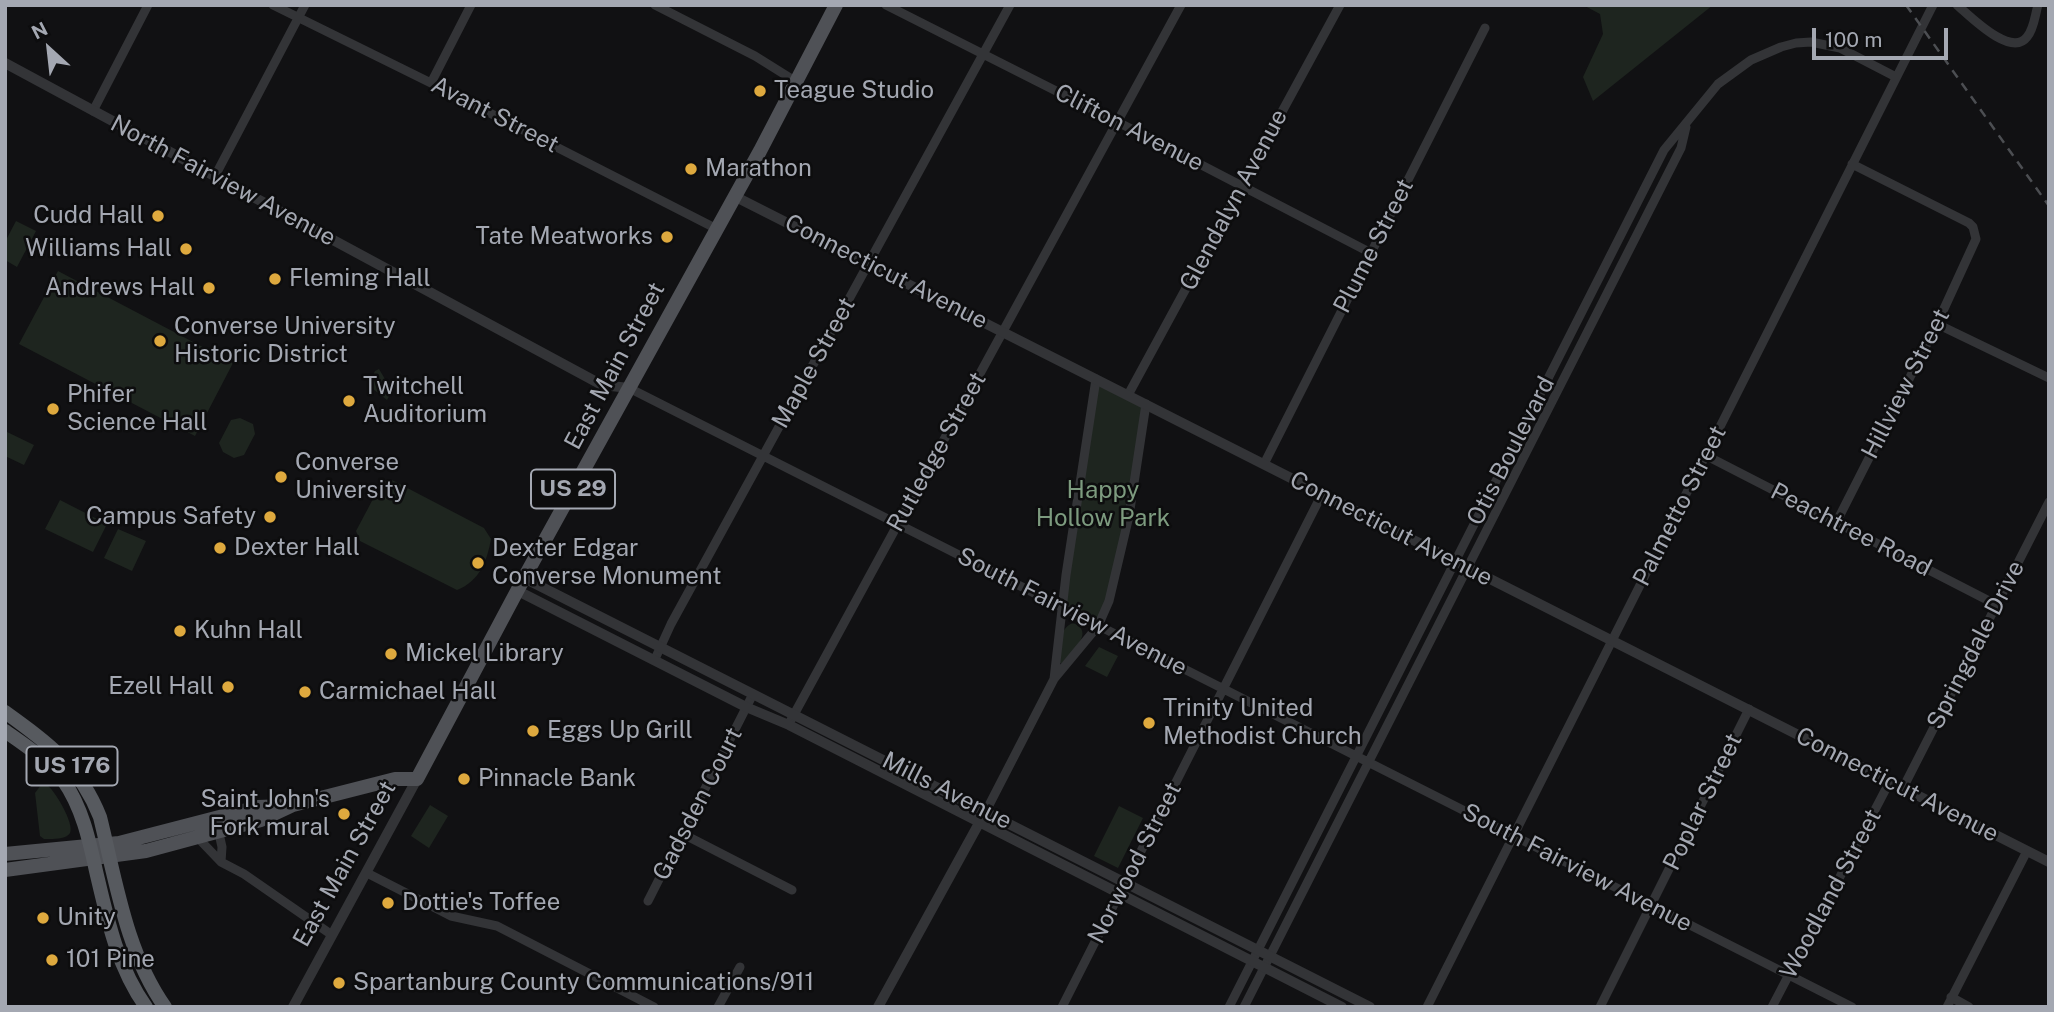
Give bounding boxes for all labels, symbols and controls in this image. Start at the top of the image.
north arrow [14,14,84,84]
scale bar [1816,14,1952,58]
text: N [28,17,51,43]
text: 100 m [1825,27,1882,52]
street label: Avant Street [426,71,564,159]
place label: Teague Studio [774,77,934,105]
street label: Clifton Avenue [1050,78,1208,178]
marker: Teague Studio [752,83,768,99]
street label: Glendalyn Avenue [1174,104,1294,296]
street label: North Fairview Avenue [105,109,341,253]
place label: Marathon [705,155,812,183]
marker: Marathon [683,161,699,177]
street label: Plume Street [1328,174,1420,318]
place label: Cudd Hall [33,202,144,230]
marker: Cudd Hall [150,208,166,224]
street label: Connecticut Avenue [780,208,992,336]
place label: Tate Meatworks [476,223,653,251]
marker: Tate Meatworks [659,229,675,245]
place label: Williams Hall [25,235,172,263]
marker: Williams Hall [178,241,194,257]
place label: Fleming Hall [289,265,431,293]
marker: Fleming Hall [267,271,283,287]
place label: Andrews Hall [45,274,195,302]
street label: East Main Street [559,277,671,455]
marker: Andrews Hall [201,280,217,296]
street label: Maple Street [766,293,862,433]
street label: Hillview Street [1856,304,1956,464]
place label: Converse University Historic District [174,313,395,369]
marker: Converse University Historic District [152,333,168,349]
street label: Rutledge Street [881,367,993,537]
street label: Otis Boulevard [1461,372,1561,530]
place label: Twitchell Auditorium [363,373,487,429]
place label: Phifer Science Hall [67,381,208,437]
marker: Twitchell Auditorium [341,393,357,409]
marker: Phifer Science Hall [45,401,61,417]
street label: Palmetto Street [1627,421,1733,591]
place label: Converse University [295,449,407,505]
street label: Connecticut Avenue [1285,465,1497,593]
marker: Converse University [273,469,289,485]
road number: US 29 [531,470,615,509]
park label: Happy Hollow Park [1036,477,1170,533]
street label: Peachtree Road [1766,477,1936,583]
place label: Campus Safety [86,503,256,531]
marker: Campus Safety [262,509,278,525]
place label: Dexter Hall [234,534,360,562]
place label: Dexter Edgar Converse Monument [492,535,721,591]
marker: Dexter Hall [212,540,228,556]
street label: South Fairview Avenue [952,541,1192,683]
marker: Dexter Edgar Converse Monument [470,555,486,571]
street label: Springdale Drive [1921,556,2031,734]
place label: Kuhn Hall [194,617,303,645]
marker: Kuhn Hall [172,623,188,639]
place label: Mickel Library [405,640,564,668]
marker: Mickel Library [383,646,399,662]
place label: Ezell Hall [108,673,214,701]
place label: Carmichael Hall [319,678,497,706]
marker: Ezell Hall [220,679,236,695]
marker: Carmichael Hall [297,684,313,700]
place label: Trinity United Methodist Church [1163,695,1362,751]
marker: Trinity United Methodist Church [1141,715,1157,731]
place label: Eggs Up Grill [547,717,693,745]
street label: Connecticut Avenue [1791,721,2003,849]
marker: Eggs Up Grill [525,723,541,739]
street label: Gadsden Court [647,723,749,885]
street label: Poplar Street [1657,729,1749,875]
road number: US 176 [27,746,118,786]
street label: Mills Avenue [877,746,1017,836]
place label: Pinnacle Bank [478,765,636,793]
marker: Pinnacle Bank [456,771,472,787]
street label: East Main Street [288,776,402,952]
street label: Norwood Street [1082,778,1188,948]
place label: Saint John's Fork mural [201,786,330,842]
street label: South Fairview Avenue [1457,797,1697,939]
street label: Woodland Street [1774,804,1888,984]
marker: Saint John's Fork mural [336,806,352,822]
place label: Dottie's Toffee [402,889,560,917]
marker: Dottie's Toffee [380,895,396,911]
place label: Unity [57,904,116,932]
marker: Unity [35,910,51,926]
place label: 101 Pine [66,946,155,974]
marker: 101 Pine [44,952,60,968]
place label: Spartanburg County Communications/911 [353,969,814,997]
marker: Spartanburg County Communications/911 [331,975,347,991]

